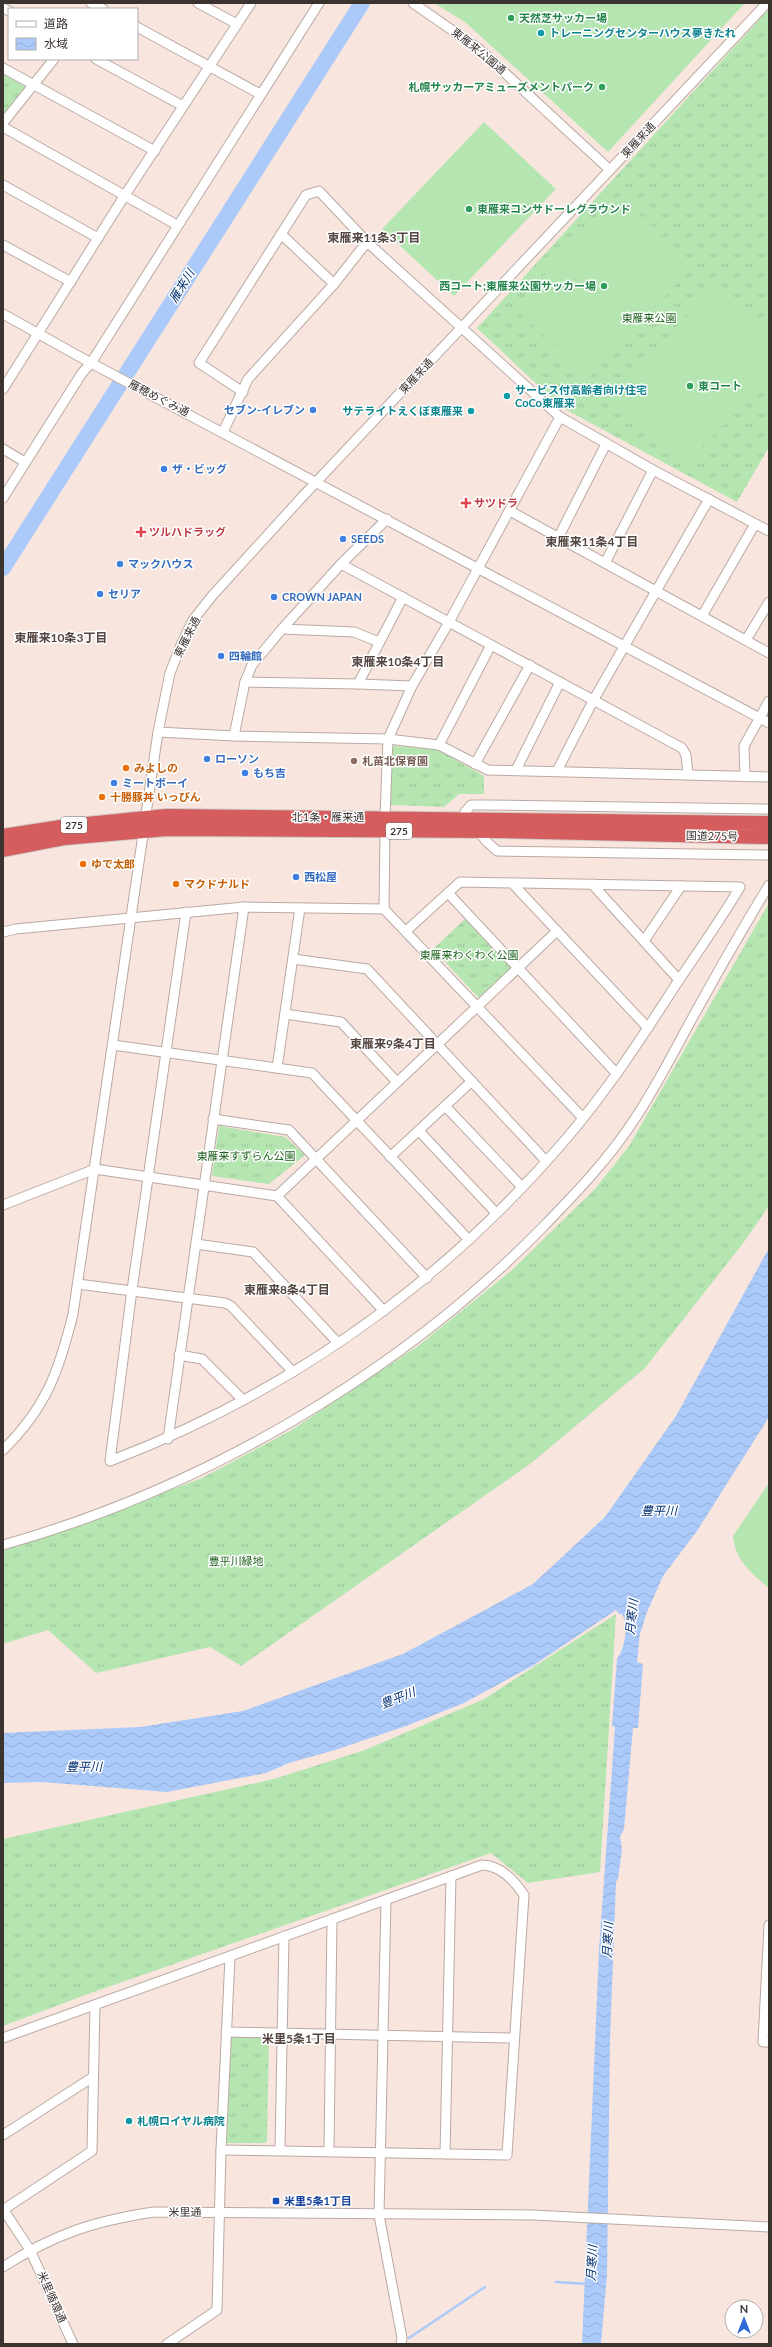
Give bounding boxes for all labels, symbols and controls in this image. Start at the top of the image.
legend [8,8,138,60]
place label: 天然芝サッカー場 [519,11,607,24]
marker: 天然芝サッカー場 [506,13,516,23]
text: 道路 [44,16,68,31]
street label: 東雁来公園通 [450,25,509,76]
place label: トレーニングセンターハウス夢きたれ [549,26,736,39]
marker: トレーニングセンターハウス夢きたれ [536,28,546,38]
text: 水域 [44,36,68,51]
place label: 札幌サッカーアミューズメントパーク [408,80,594,93]
marker: 札幌サッカーアミューズメントパーク [597,82,607,92]
street label: 東雁来通 [618,119,657,160]
place label: 東雁来コンサドーレグラウンド [477,202,631,215]
marker: 東雁来コンサドーレグラウンド [464,204,474,214]
district label: 東雁来11条3丁目 [328,230,420,245]
water label: 雁来川 [166,265,199,305]
place label: 西コート;東雁来公園サッカー場 [439,279,596,292]
marker: 西コート;東雁来公園サッカー場 [599,281,609,291]
park label: 東雁来公園 [622,311,677,324]
street label: 東雁来通 [396,355,435,396]
street label: 雁穂めぐみ通 [127,377,192,418]
place label: 東コート [698,379,742,392]
marker: 東コート [685,381,695,391]
place label: サービス付高齢者向け住宅 CoCo東雁来 [515,383,647,409]
marker: サービス付高齢者向け住宅 CoCo東雁来 [502,391,512,401]
place label: セブン-イレブン [224,403,305,416]
place label: サテライトえくぼ東雁来 [342,404,463,417]
marker: セブン-イレブン [308,405,318,415]
marker: サテライトえくぼ東雁来 [466,406,476,416]
place label: ザ・ビッグ [172,462,227,475]
marker: ザ・ビッグ [159,464,169,474]
place label: サツドラ [474,496,518,509]
marker: サツドラ [461,498,471,508]
place label: ツルハドラッグ [149,525,226,538]
marker: ツルハドラッグ [136,527,146,537]
place label: SEEDS [351,532,384,545]
marker: SEEDS [338,534,348,544]
district label: 東雁来11条4丁目 [546,534,638,549]
place label: マックハウス [128,557,193,570]
marker: マックハウス [115,559,125,569]
place label: セリア [108,587,141,600]
marker: セリア [95,589,105,599]
place label: CROWN JAPAN [282,590,362,603]
marker: CROWN JAPAN [269,592,279,602]
street label: 東雁来通 [171,614,202,659]
district label: 東雁来10条3丁目 [15,630,107,645]
place label: 四輪館 [229,649,262,662]
marker: 四輪館 [216,651,226,661]
district label: 東雁来10条4丁目 [352,654,444,669]
place label: ローソン [215,752,259,765]
marker: ローソン [202,754,212,764]
place label: 札苗北保育園 [362,754,428,767]
marker: 札苗北保育園 [349,756,359,766]
place label: みよしの [134,761,178,774]
marker: みよしの [121,763,131,773]
place label: もち吉 [253,766,286,779]
marker: もち吉 [240,768,250,778]
place label: ミートボーイ [122,776,188,789]
marker: ミートボーイ [109,778,119,788]
place label: 十勝豚丼 いっぴん [110,790,201,803]
marker: 十勝豚丼 いっぴん [97,792,107,802]
street label: 北1条・雁来通 [292,810,364,823]
road number: 275 [61,817,87,833]
road number: 275 [386,823,412,839]
street label: 国道275号 [686,829,738,842]
place label: ゆで太郎 [91,857,135,870]
marker: ゆで太郎 [78,859,88,869]
place label: 西松屋 [304,870,337,883]
marker: 西松屋 [291,872,301,882]
place label: マクドナルド [184,877,250,890]
marker: マクドナルド [171,879,181,889]
park label: 東雁来わくわく公園 [420,948,519,961]
district label: 東雁来9条4丁目 [350,1036,436,1051]
park label: 東雁来すずらん公園 [197,1149,296,1162]
district label: 東雁来8条4丁目 [244,1282,330,1297]
water label: 豊平川 [641,1503,679,1518]
park label: 豊平川緑地 [209,1554,264,1567]
water label: 月寒川 [622,1596,641,1636]
water label: 豊平川 [378,1683,419,1711]
water label: 豊平川 [66,1759,104,1774]
water label: 月寒川 [599,1920,616,1958]
district label: 米里5条1丁目 [262,2031,336,2046]
place label: 札幌ロイヤル病院 [137,2114,225,2127]
marker: 札幌ロイヤル病院 [124,2116,134,2126]
place label: 米里5条1丁目 [284,2194,352,2207]
marker: 米里5条1丁目 [271,2196,281,2206]
street label: 米里通 [168,2205,202,2218]
water label: 月寒川 [583,2243,600,2281]
street label: 米里循環通 [35,2269,70,2325]
north arrow [724,2299,764,2339]
text: N [740,2302,748,2315]

